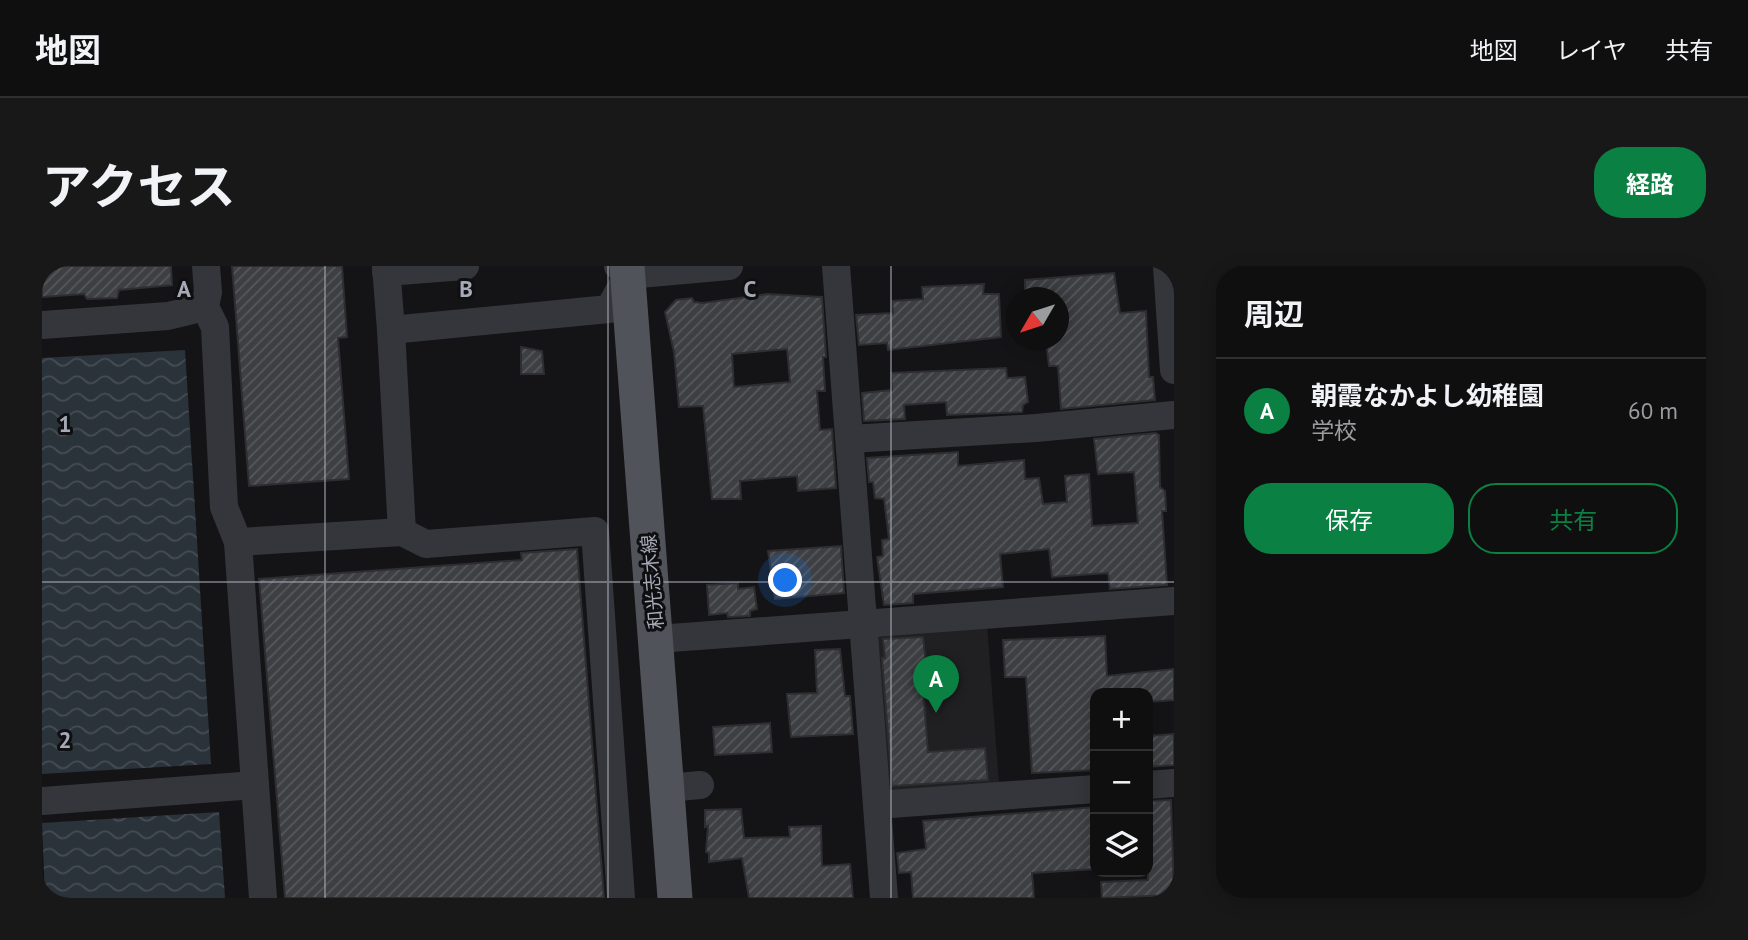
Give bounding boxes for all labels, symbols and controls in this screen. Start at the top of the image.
text: 地図 [35,28,101,71]
text: 地図 [1470,35,1518,66]
text: レイヤ [1556,35,1627,66]
text: 共有 [1665,35,1713,66]
button: 経路 [1594,147,1706,218]
text: アクセス [42,154,236,218]
text: A [177,274,191,303]
text: B [459,274,473,303]
text: C [744,274,757,303]
north arrow [1006,287,1069,350]
text: 周辺 [1244,294,1304,333]
text: 朝霞なかよし幼稚園 [1311,379,1544,412]
text: A [1260,396,1274,425]
text: 60 m [1628,396,1678,425]
text: 1 [58,409,72,438]
text: 学校 [1311,416,1357,445]
button: 保存 [1244,483,1454,554]
button: 共有 [1468,483,1678,554]
street label: 和光志木線 [636,534,668,630]
your location [768,563,802,597]
pin: A [913,655,959,713]
map controls [1090,688,1153,877]
button: + [1090,688,1153,751]
text: 2 [58,725,72,754]
button: − [1090,751,1153,814]
button: layers [1090,814,1153,877]

